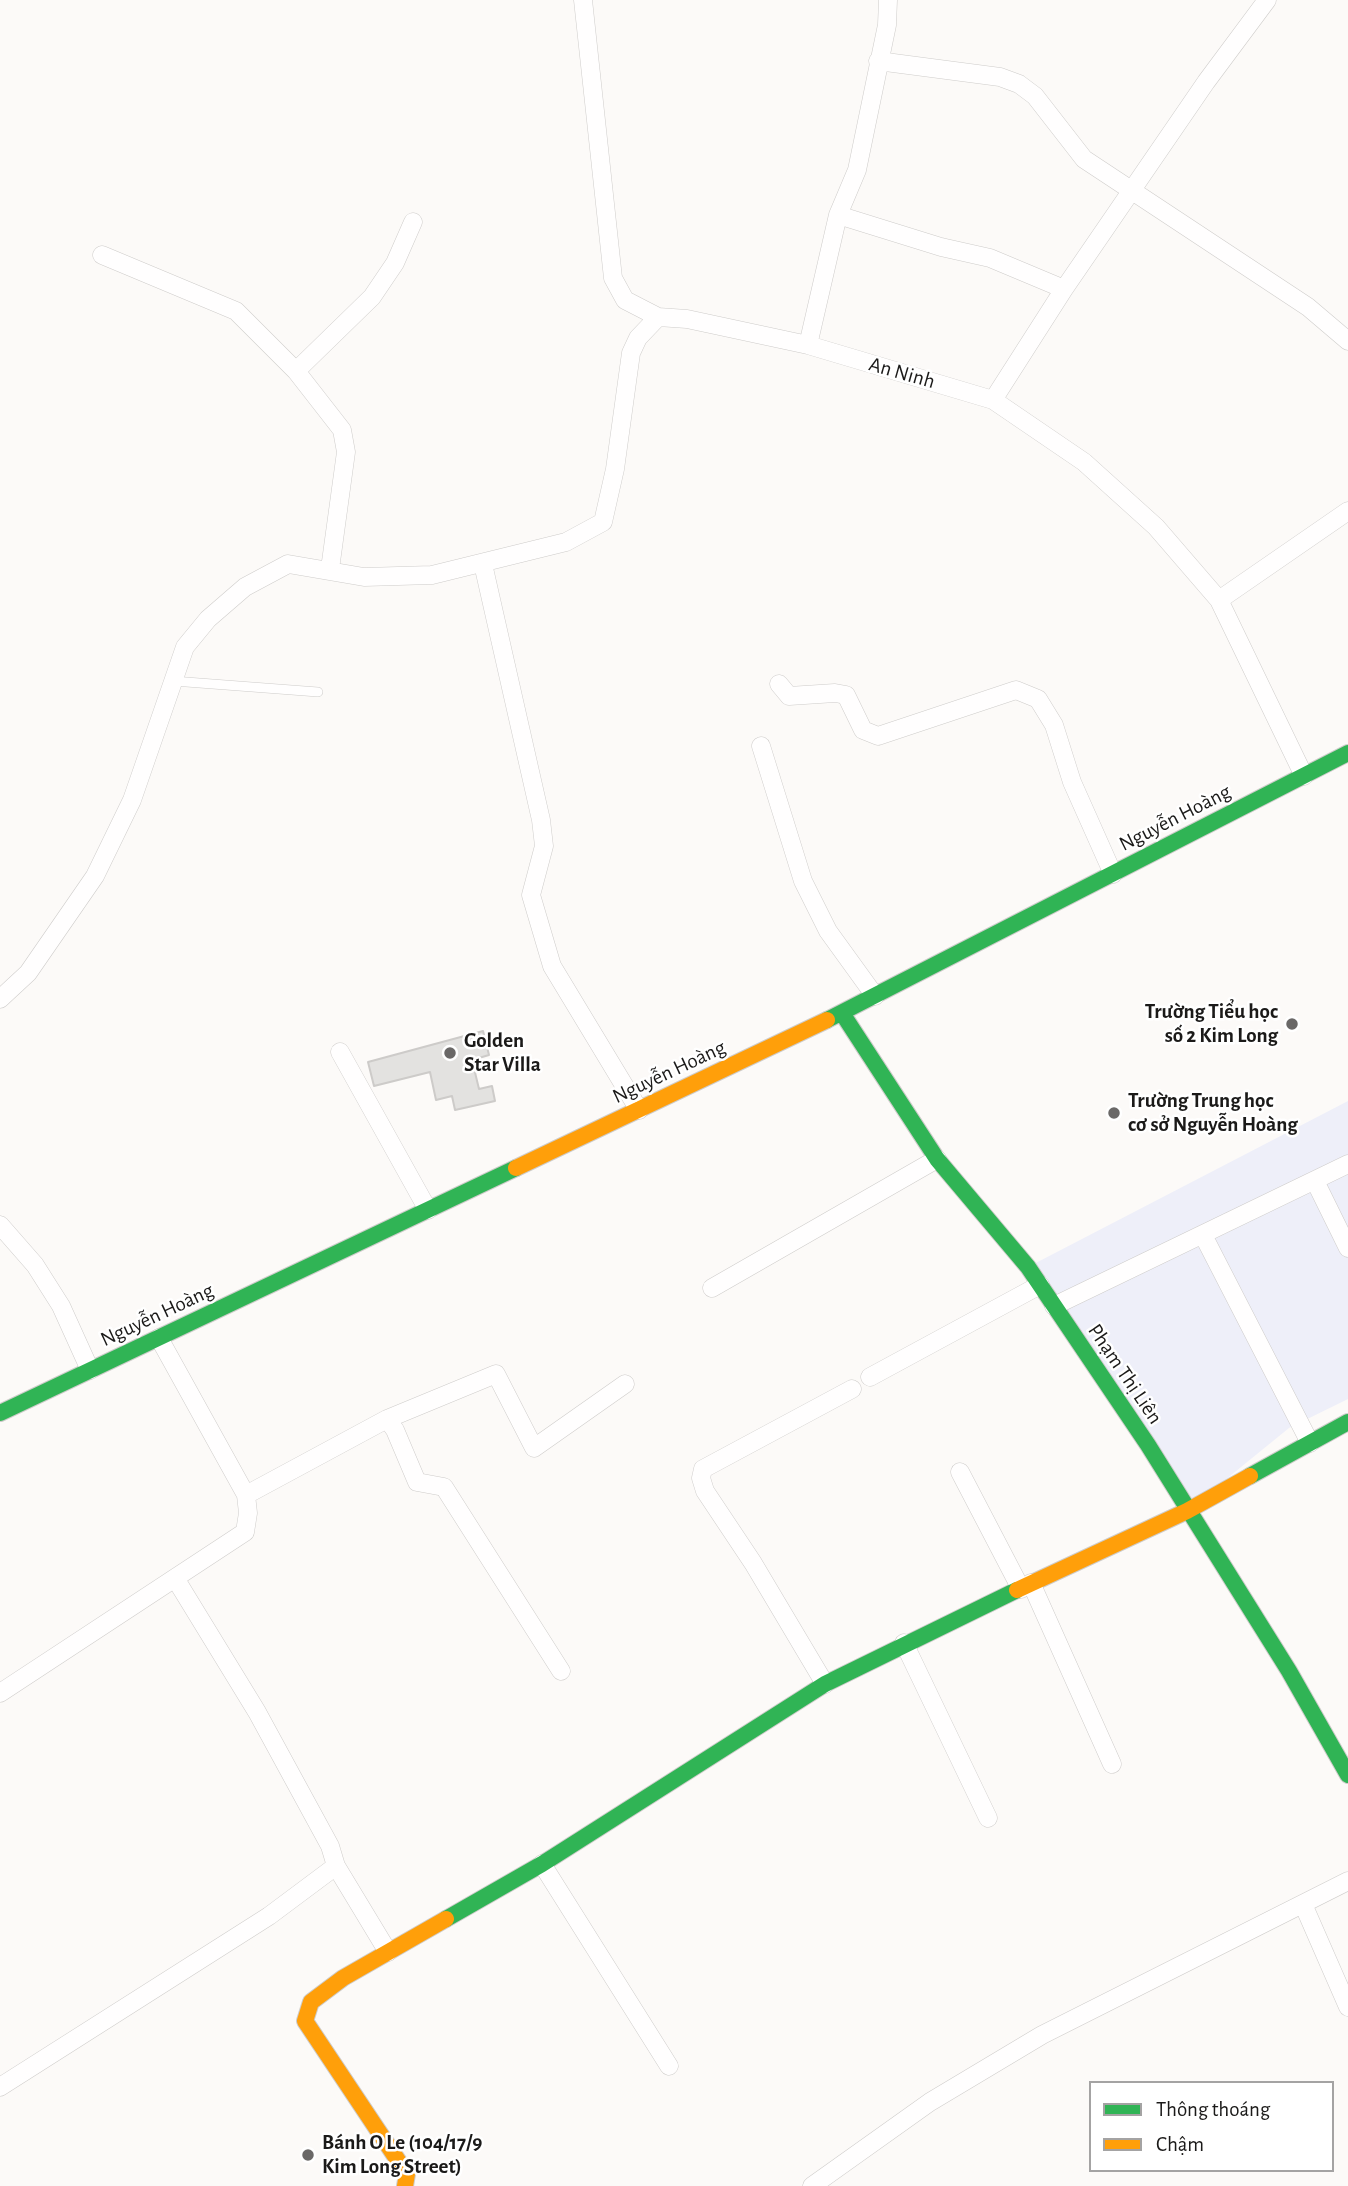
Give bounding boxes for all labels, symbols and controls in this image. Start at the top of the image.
street label: An Ninh [866,352,938,394]
street label: Nguyễn Hoàng [1115,779,1235,857]
place label: Trường Tiểu học số 2 Kim Long [1145,999,1278,1049]
marker: Trường Tiểu học số 2 Kim Long [1284,1016,1300,1032]
place label: Golden Star Villa [464,1028,541,1078]
street label: Nguyễn Hoàng [608,1035,730,1109]
marker: Golden Star Villa [442,1045,458,1061]
place label: Trường Trung học cơ sở Nguyễn Hoàng [1128,1088,1298,1138]
marker: Trường Trung học cơ sở Nguyễn Hoàng [1106,1105,1122,1121]
street label: Nguyễn Hoàng [96,1278,218,1352]
street label: Phạm Thị Liên [1082,1319,1168,1429]
legend [1089,2081,1334,2172]
text: Thông thoáng [1156,2099,1270,2120]
place label: Bánh O Le (104/17/9 Kim Long Street) [322,2130,482,2180]
text: Chậm [1156,2134,1204,2155]
marker: Bánh O Le (104/17/9 Kim Long Street) [300,2147,316,2163]

